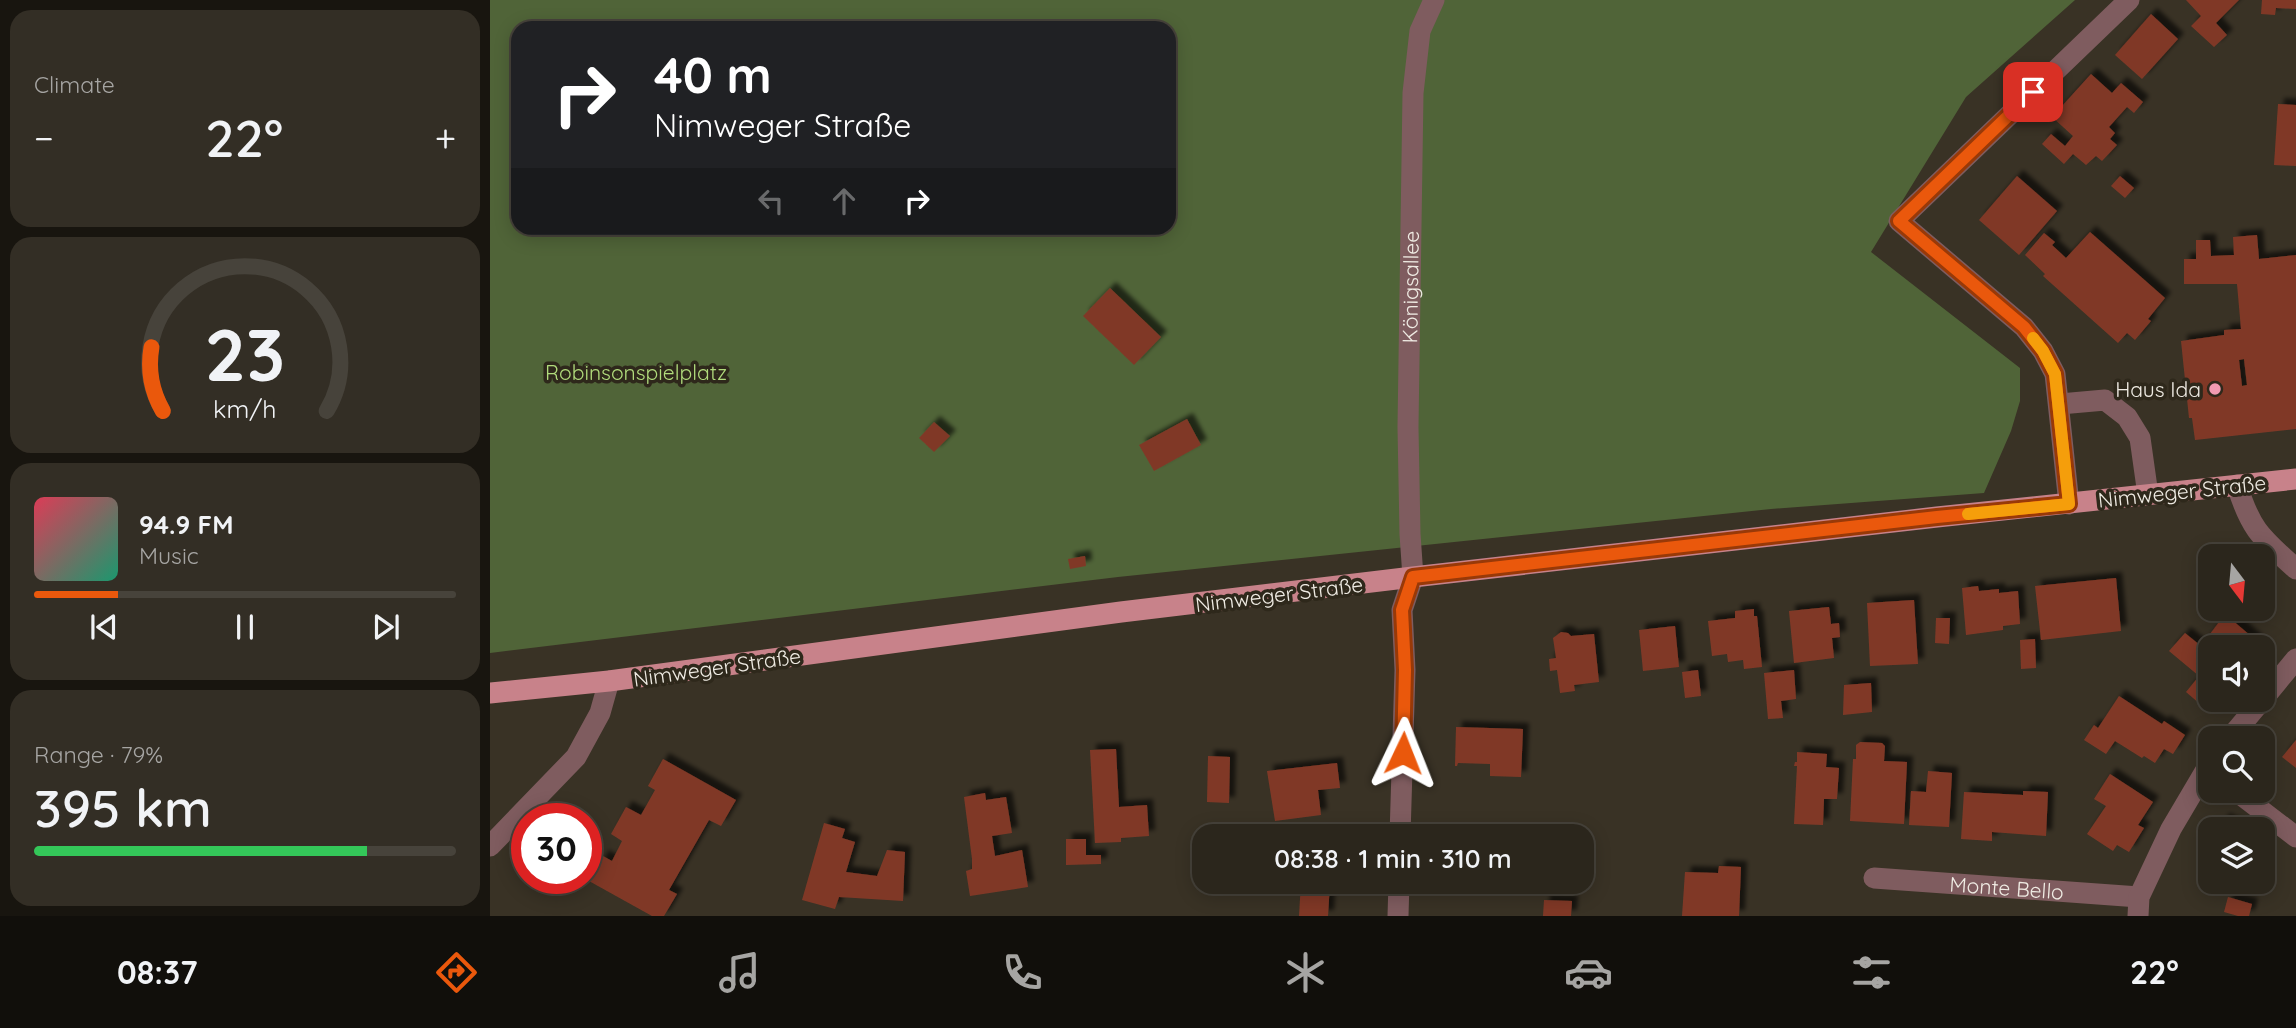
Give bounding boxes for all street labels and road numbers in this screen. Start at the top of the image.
street label: Königsallee [1396,231,1424,343]
street label: Nimweger Straße [2097,469,2267,513]
street label: Nimweger Straße [1194,571,1364,617]
street label: Nimweger Straße [632,642,802,692]
street label: Monte Bello [1949,870,2065,905]

